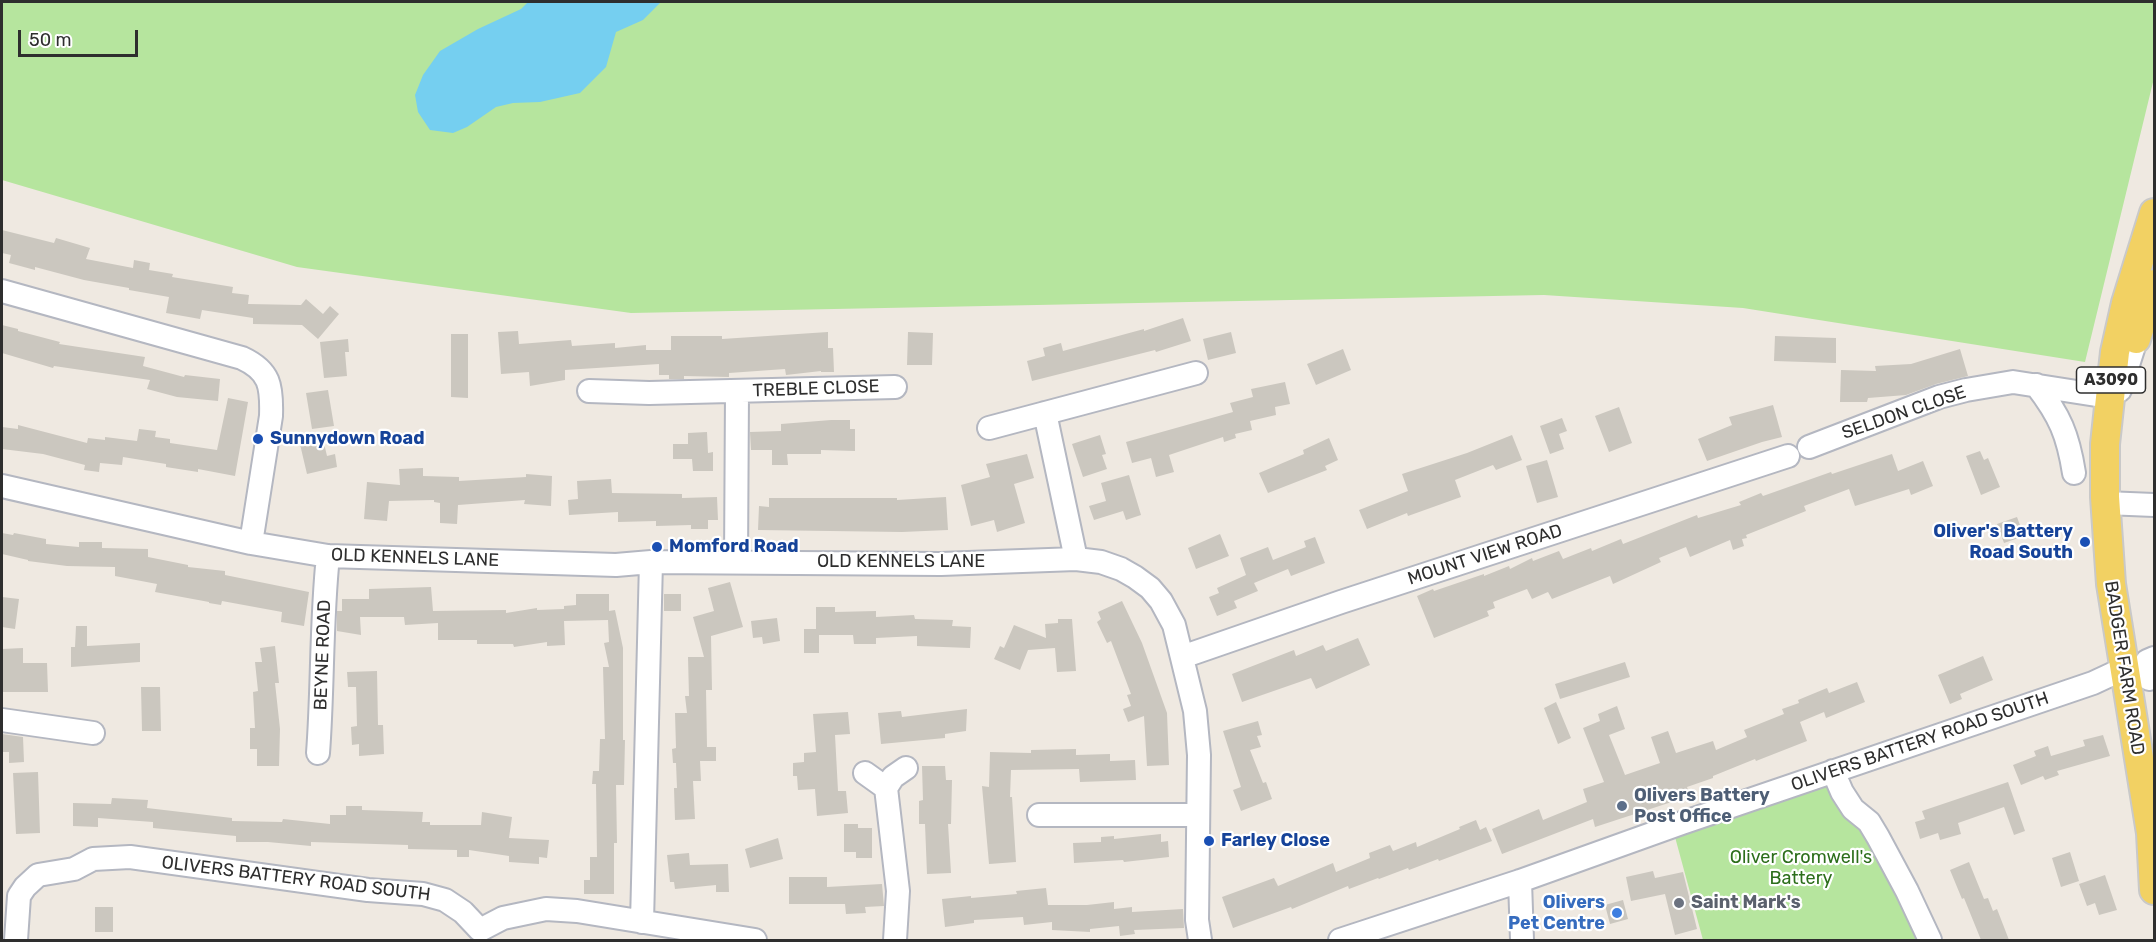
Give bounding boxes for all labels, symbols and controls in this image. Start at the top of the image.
scale bar [21,18,141,56]
text: 50 m [29,29,72,51]
road number: A3090 [2076,367,2146,393]
street label: TREBLE CLOSE [752,376,880,402]
street label: SELDON CLOSE [1839,382,1969,444]
place label: Sunnydown Road [270,428,425,450]
marker: Sunnydown Road [251,432,265,446]
street label: MOUNT VIEW ROAD [1405,520,1565,590]
place label: Oliver's Battery Road South [1933,521,2073,564]
marker: Oliver's Battery Road South [2078,535,2092,549]
place label: Momford Road [669,536,799,558]
marker: Momford Road [650,540,664,554]
street label: OLD KENNELS LANE [331,544,499,572]
street label: OLD KENNELS LANE [817,551,985,573]
street label: BADGER FARM ROAD [2100,579,2148,757]
street label: BEYNE ROAD [310,599,336,711]
street label: OLIVERS BATTERY ROAD SOUTH [1788,688,2052,796]
place label: Olivers Battery Post Office [1634,785,1770,828]
marker: Olivers Battery Post Office [1615,799,1629,813]
place label: Farley Close [1221,830,1330,852]
marker: Farley Close [1202,834,1216,848]
park label: Oliver Cromwell's Battery [1730,847,1872,890]
street label: OLIVERS BATTERY ROAD SOUTH [160,852,432,906]
place label: Olivers Pet Centre [1508,892,1605,934]
place label: Saint Mark's [1691,892,1801,914]
marker: Saint Mark's [1672,896,1686,910]
marker: Olivers Pet Centre [1610,906,1624,920]

